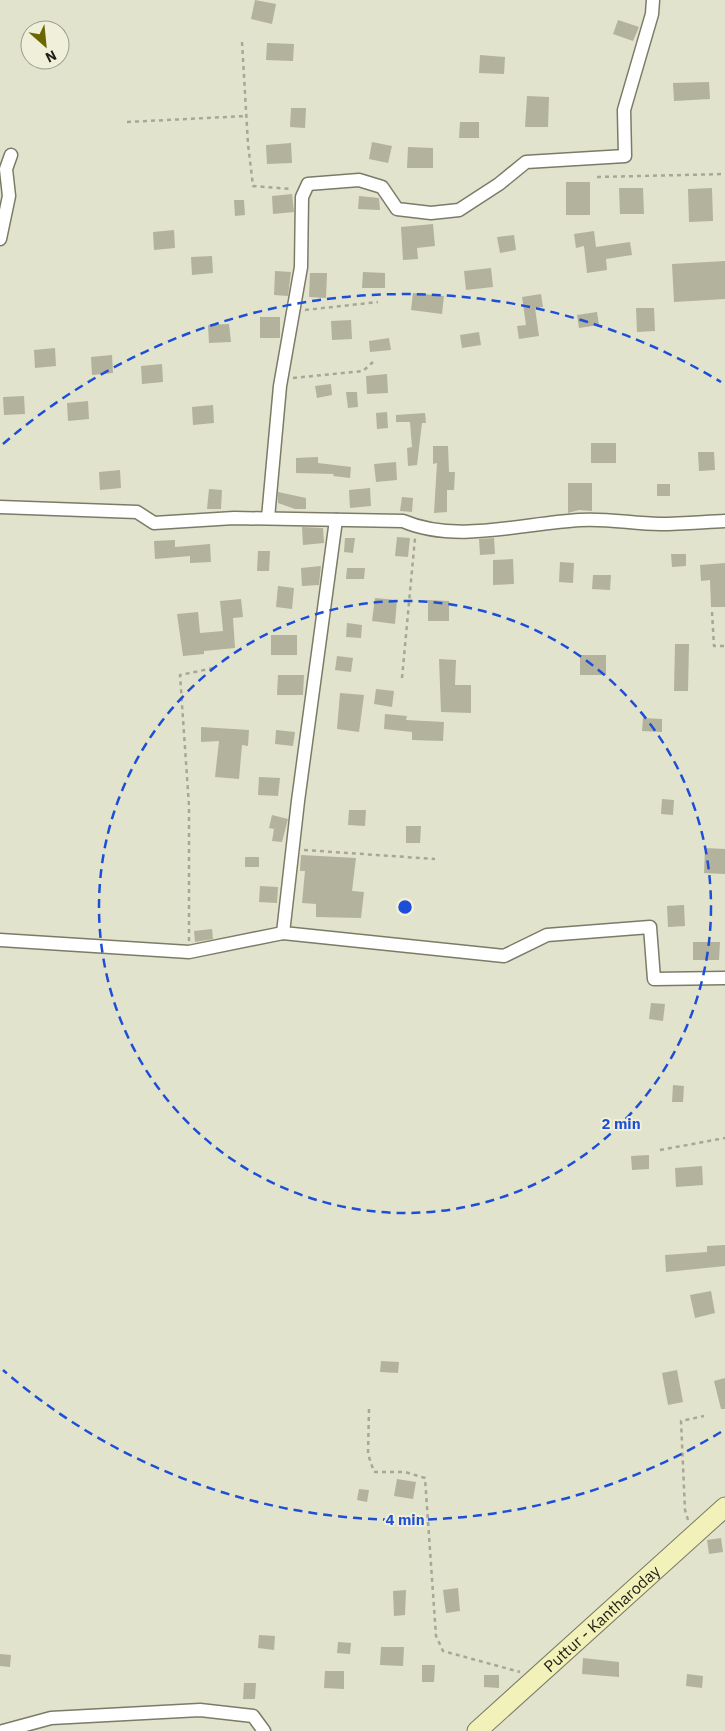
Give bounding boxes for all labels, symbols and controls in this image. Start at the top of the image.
north arrow [20,20,70,70]
text: N [42,46,60,67]
centre of rings [396,898,414,916]
text: 2 min [601,1114,641,1133]
text: 4 min [385,1510,425,1529]
street label: Puttur - Kantharoday [539,1561,664,1676]

